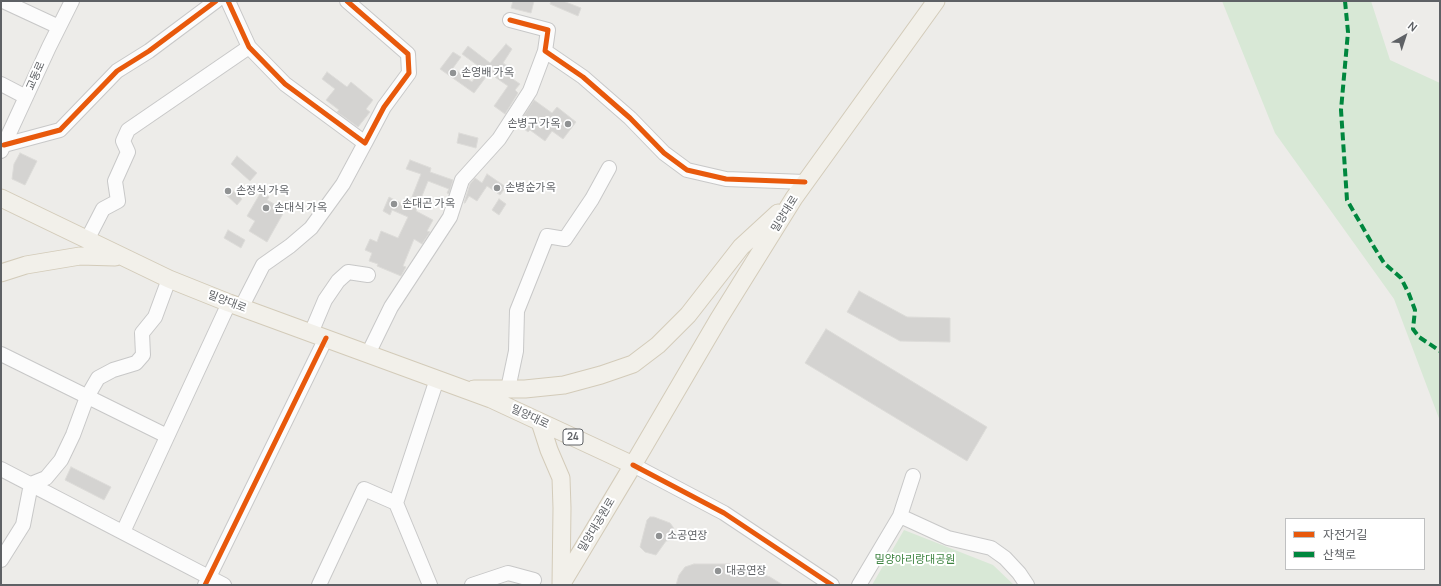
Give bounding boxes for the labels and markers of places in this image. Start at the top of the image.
place label: 손영배 가옥 [461,66,514,80]
marker: 손영배 가옥 [448,68,458,78]
place label: 손병구 가옥 [507,117,560,131]
marker: 손병구 가옥 [563,119,573,129]
place label: 손병순가옥 [505,181,556,195]
marker: 손병순가옥 [492,183,502,193]
place label: 손정식 가옥 [236,184,289,198]
marker: 손정식 가옥 [223,186,233,196]
place label: 손대곤 가옥 [402,197,455,211]
marker: 손대곤 가옥 [389,199,399,209]
place label: 손대식 가옥 [274,201,327,215]
marker: 손대식 가옥 [261,203,271,213]
place label: 소공연장 [667,529,707,543]
marker: 소공연장 [654,531,664,541]
place label: 대공연장 [726,564,766,578]
marker: 대공연장 [713,566,723,576]

